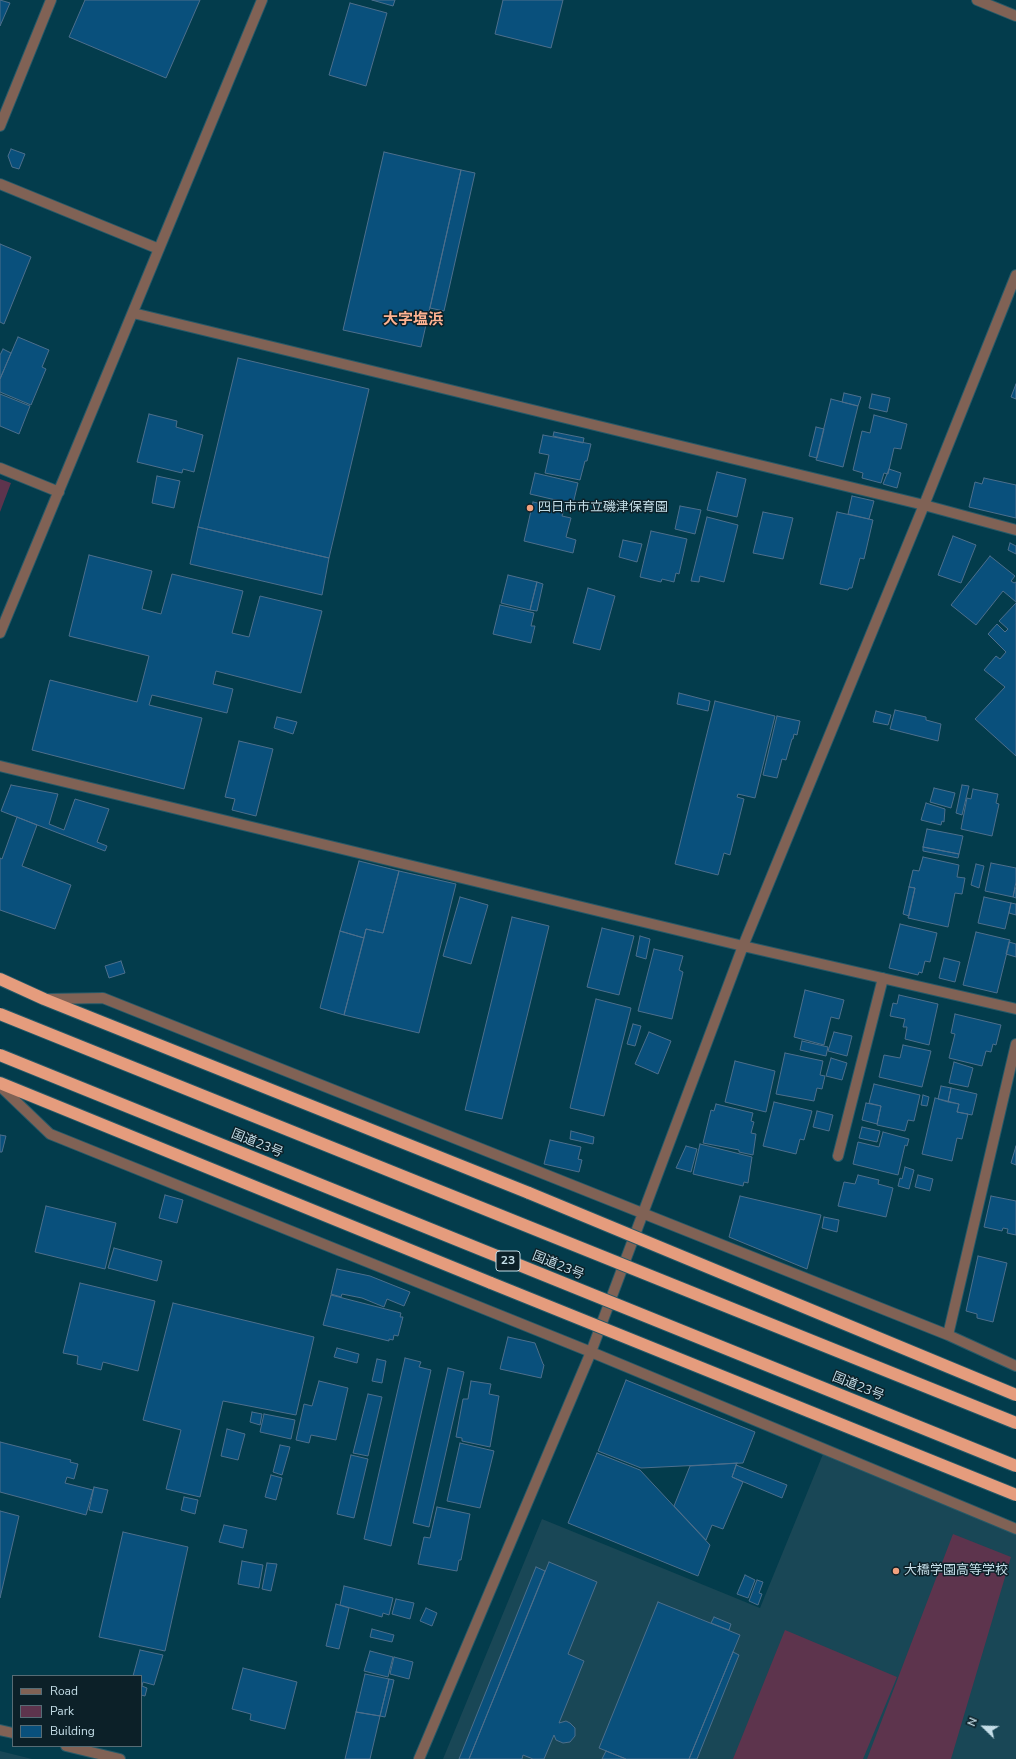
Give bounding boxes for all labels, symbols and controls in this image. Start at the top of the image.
district label: 大字塩浜 [383,311,443,329]
place label: 四日市市立磯津保育園 [538,500,668,516]
marker: 四日市市立磯津保育園 [525,503,535,513]
street label: 国道23号 [229,1127,285,1161]
street label: 国道23号 [530,1249,586,1283]
road number: 23 [496,1251,520,1271]
street label: 国道23号 [830,1370,886,1404]
place label: 大橋学園高等学校 [904,1563,1008,1579]
marker: 大橋学園高等学校 [891,1566,901,1576]
legend [12,1675,142,1747]
text: Road [50,1683,78,1699]
text: Park [50,1703,74,1719]
north arrow [964,1707,1004,1747]
text: N [964,1715,981,1729]
text: Building [50,1723,95,1739]

